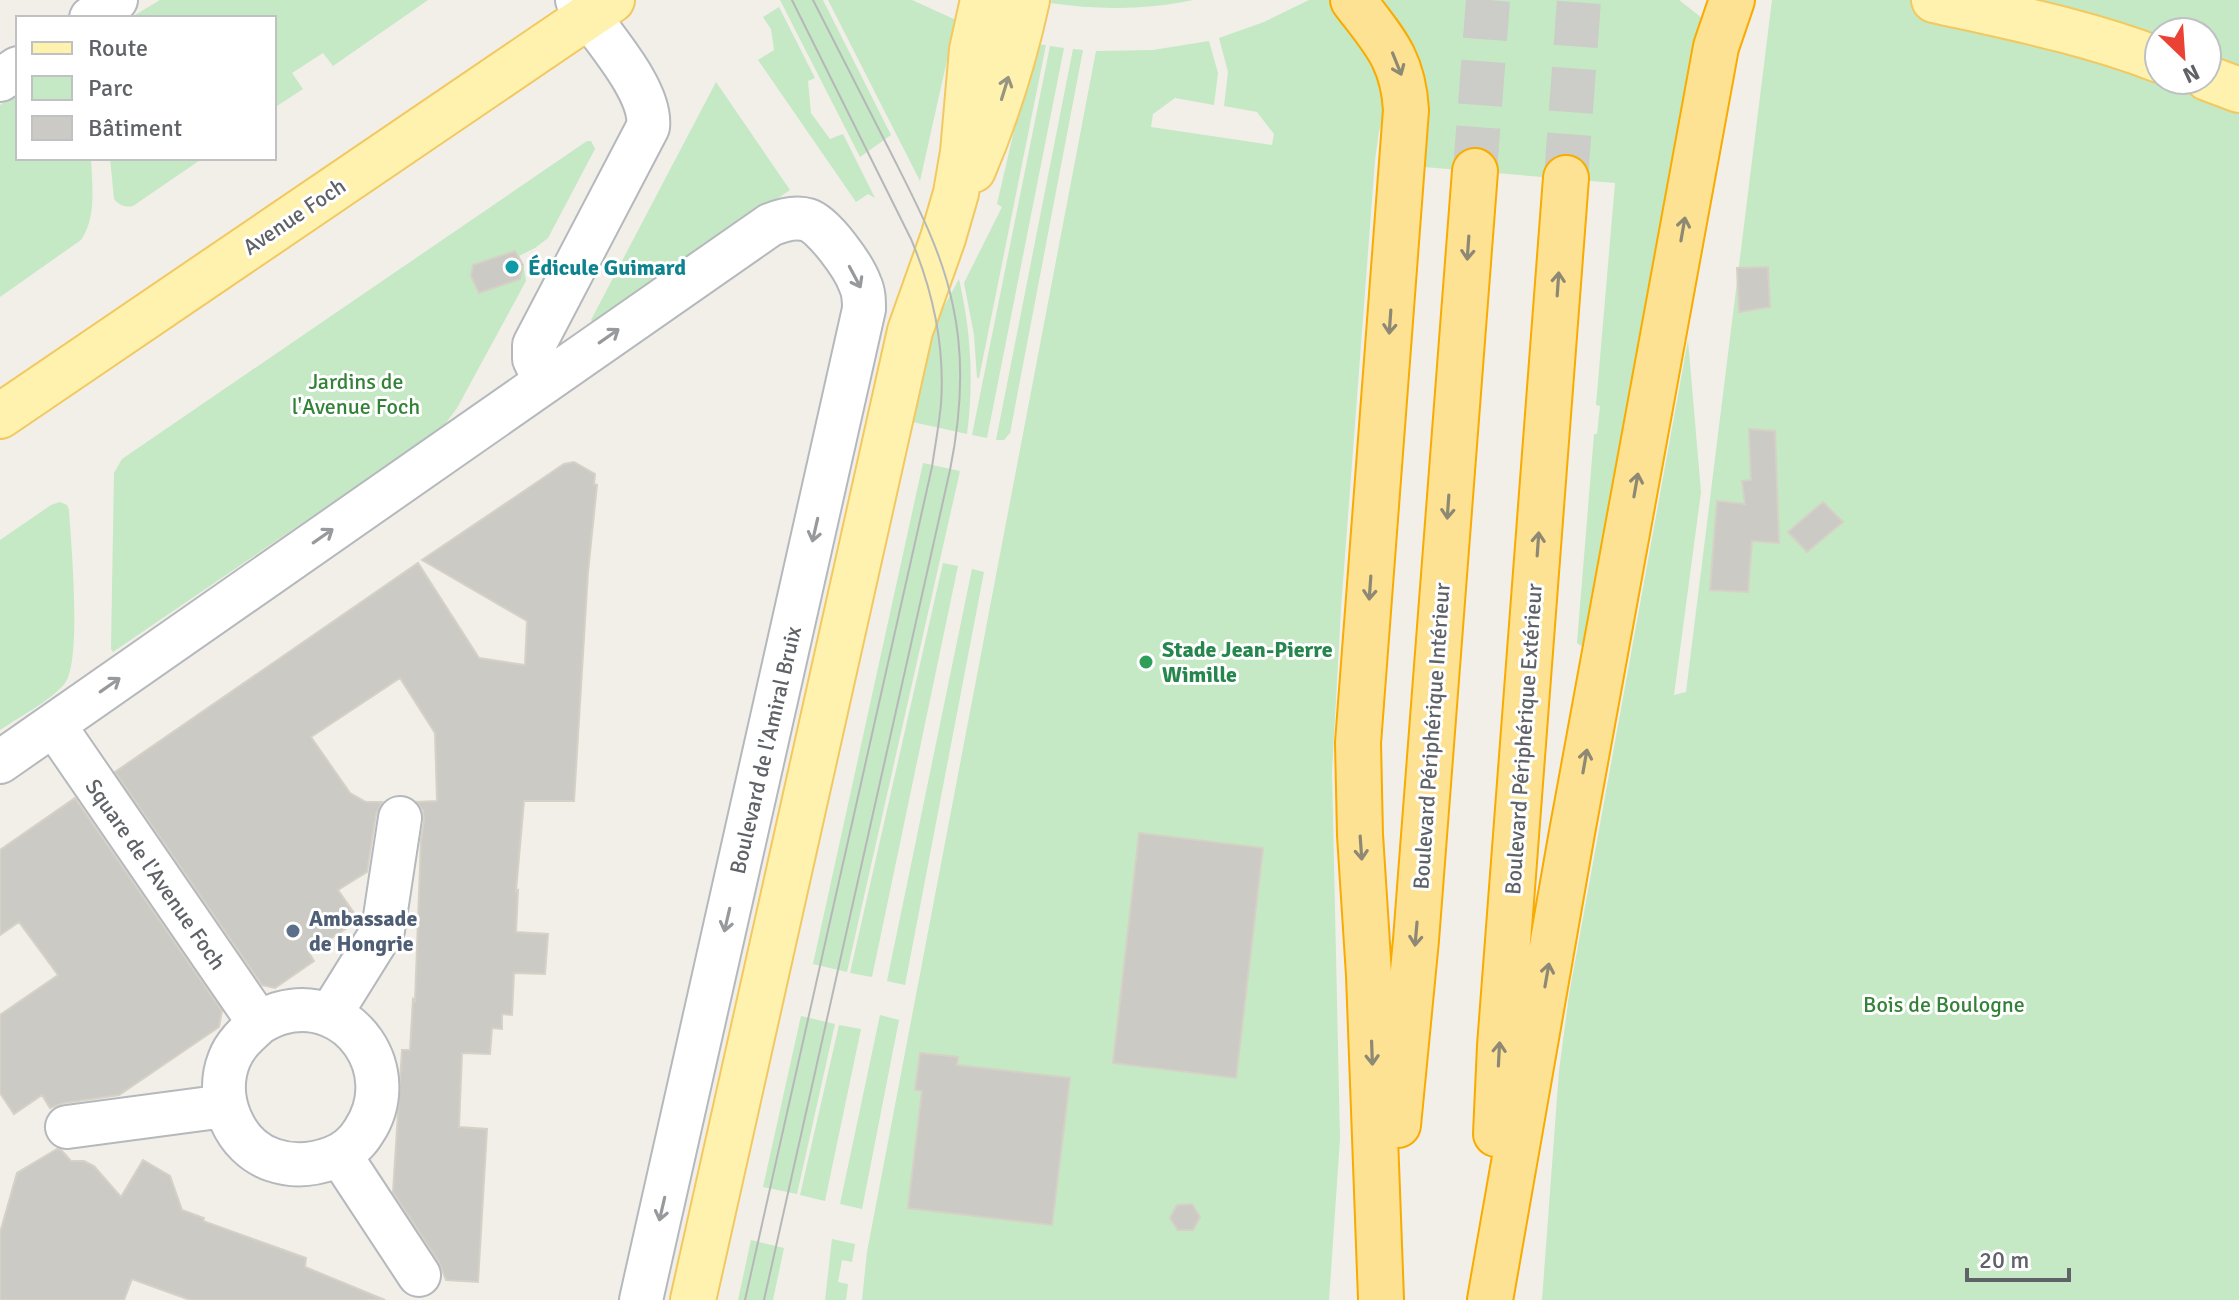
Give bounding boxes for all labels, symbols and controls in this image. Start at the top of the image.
legend [16,16,276,160]
north arrow [2143,16,2223,96]
text: Route [88,33,148,63]
one-way arrow [1390,51,1405,76]
text: N [2179,58,2204,89]
text: Parc [88,73,133,103]
one-way arrow [999,76,1013,101]
text: Bâtiment [88,113,182,143]
street label: Avenue Foch [238,172,351,261]
one-way arrow [1676,217,1691,242]
one-way arrow [1461,234,1476,261]
place label: Édicule Guimard [528,254,686,281]
marker: Édicule Guimard [503,258,521,276]
one-way arrow [848,265,864,288]
one-way arrow [1551,271,1566,298]
one-way arrow [1382,308,1397,335]
one-way arrow [597,328,619,344]
park label: Jardins de l'Avenue Foch [292,368,420,420]
one-way arrow [1630,473,1645,498]
one-way arrow [1440,494,1455,520]
one-way arrow [806,516,821,542]
one-way arrow [311,528,333,544]
one-way arrow [1531,531,1546,558]
one-way arrow [1362,574,1377,601]
street label: Boulevard Périphérique Intérieur [1407,582,1456,890]
street label: Boulevard Périphérique Extérieur [1499,583,1548,896]
street label: Boulevard de l'Amiral Bruix [724,624,807,877]
place label: Stade Jean-Pierre Wimille [1162,636,1333,688]
marker: Stade Jean-Pierre Wimille [1137,653,1155,671]
one-way arrow [98,677,120,693]
one-way arrow [1578,749,1593,775]
street label: Square de l'Avenue Foch [80,774,232,975]
one-way arrow [1354,834,1369,861]
place label: Ambassade de Hongrie [309,905,417,957]
one-way arrow [719,907,734,932]
one-way arrow [1409,920,1424,947]
marker: Ambassade de Hongrie [284,922,302,940]
one-way arrow [1540,963,1555,988]
park label: Bois de Boulogne [1863,991,2025,1018]
one-way arrow [1365,1039,1380,1066]
one-way arrow [1492,1041,1507,1068]
one-way arrow [654,1195,669,1221]
scale bar [1967,1232,2069,1282]
text: 20 m [1979,1245,2029,1275]

